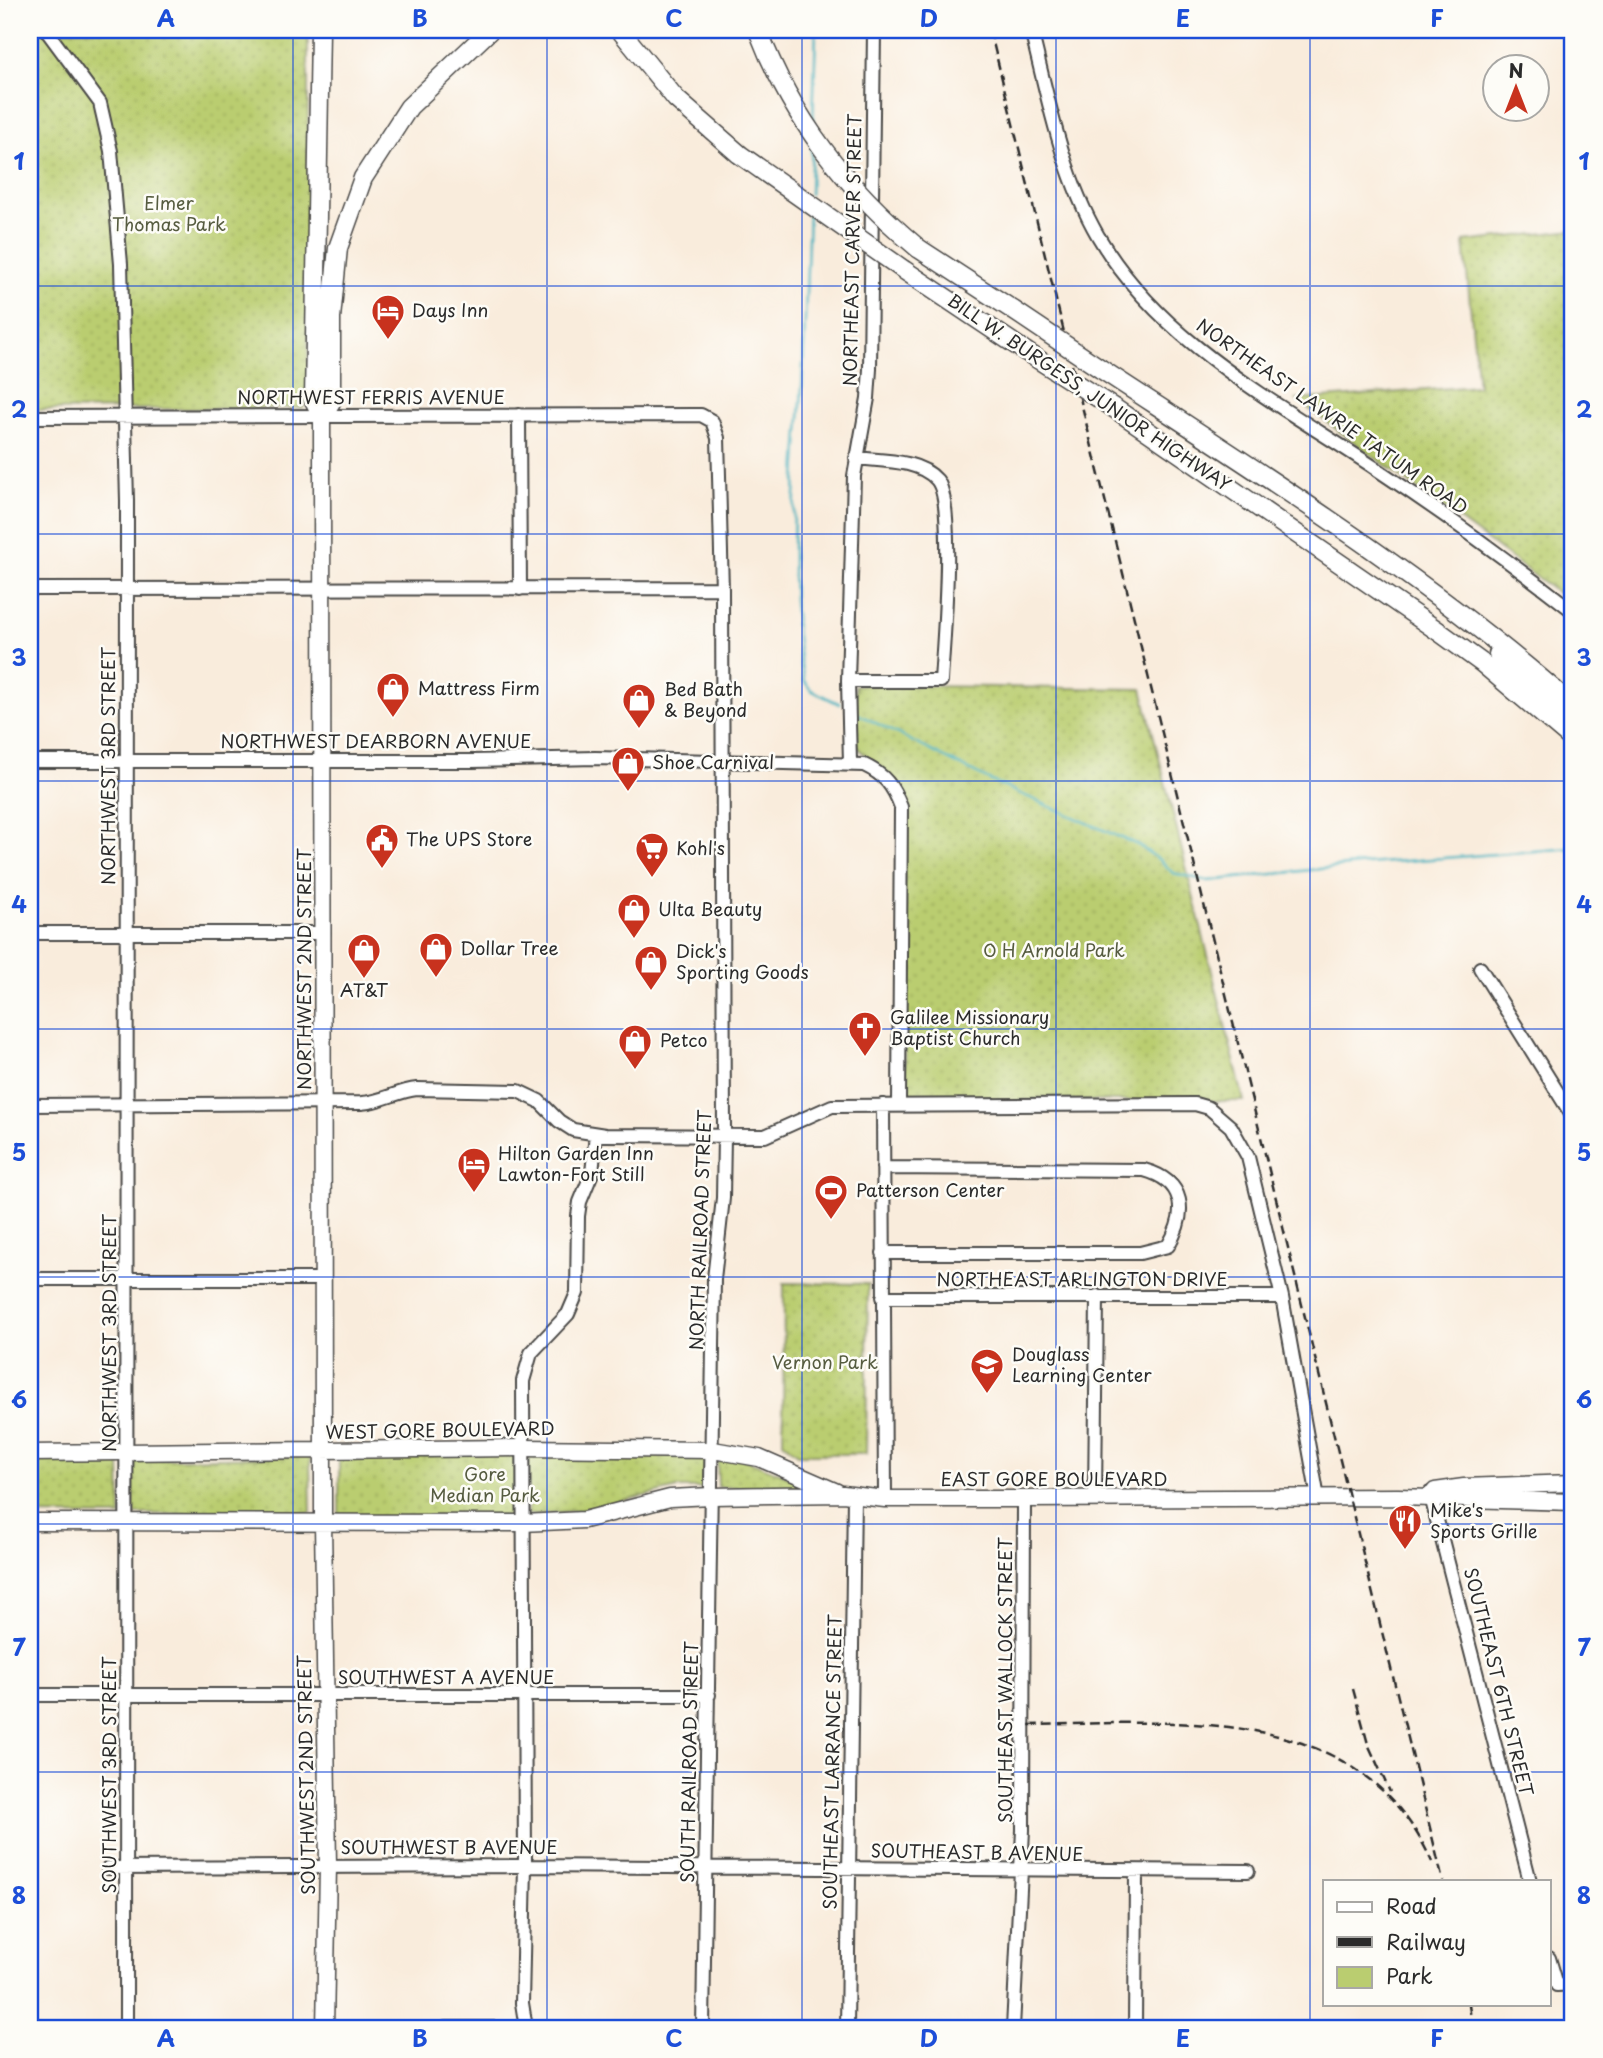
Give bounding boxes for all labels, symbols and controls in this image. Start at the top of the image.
text: A [157,0,175,35]
text: B [412,0,428,35]
text: C [665,0,683,35]
text: D [920,0,938,35]
text: E [1176,0,1190,35]
text: F [1430,0,1444,35]
north arrow [1480,52,1550,122]
text: N [1508,56,1524,84]
street label: NORTHEAST CARVER STREET [836,113,867,386]
text: 1 [14,143,25,178]
text: 1 [1579,143,1590,178]
park label: Elmer Thomas Park [112,189,226,237]
street label: BILL W. BURGESS, JUNIOR HIGHWAY [943,286,1237,497]
hotel icon: Days Inn [369,292,407,341]
place label: Days Inn [412,296,488,323]
street label: NORTHEAST LAWRIE TATUM ROAD [1192,311,1474,520]
street label: NORTHWEST FERRIS AVENUE [237,383,505,410]
text: 2 [11,391,27,426]
text: 2 [1576,391,1592,426]
text: 3 [11,639,27,674]
text: 3 [1576,639,1592,674]
street label: NORTHWEST 3RD STREET [94,646,121,885]
shop icon: Mattress Firm [374,670,412,719]
place label: Mattress Firm [418,674,540,701]
place label: Bed Bath & Beyond [664,675,747,723]
shop icon: Bed Bath & Beyond [620,681,658,730]
street label: NORTHWEST DEARBORN AVENUE [221,727,531,754]
shop icon: Shoe Carnival [609,744,647,793]
place label: Shoe Carnival [652,748,774,775]
public building icon: The UPS Store [363,821,401,870]
place label: The UPS Store [406,825,532,852]
supermarket icon: Kohl's [633,830,671,879]
place label: Kohl's [676,834,725,861]
street label: NORTHWEST 2ND STREET [290,847,317,1090]
text: 4 [11,886,27,921]
text: 4 [1576,886,1592,921]
shop icon: Ulta Beauty [615,891,653,940]
place label: Ulta Beauty [658,895,762,922]
shop icon: Dollar Tree [417,930,455,979]
shop icon: AT&T [345,931,383,980]
place label: Dollar Tree [460,934,559,961]
park label: O H Arnold Park [983,936,1125,963]
place label: Dick's Sporting Goods [676,937,809,985]
shop icon: Dick's Sporting Goods [632,943,670,992]
place label: AT&T [340,976,389,1003]
place label: Galilee Missionary Baptist Church [890,1003,1049,1051]
church icon: Galilee Missionary Baptist Church [846,1009,884,1058]
shop icon: Petco [616,1022,654,1071]
place label: Petco [660,1026,708,1053]
street label: NORTH RAILROAD STREET [682,1108,717,1351]
text: 5 [12,1134,26,1169]
text: 5 [1577,1134,1591,1169]
place label: Hilton Garden Inn Lawton-Fort Still [498,1139,654,1187]
hotel icon: Hilton Garden Inn Lawton-Fort Still [455,1145,493,1194]
sports icon: Patterson Center [812,1172,850,1221]
place label: Patterson Center [856,1176,1005,1203]
street label: NORTHWEST 3RD STREET [95,1213,122,1452]
street label: NORTHEAST ARLINGTON DRIVE [936,1265,1228,1292]
place label: Douglass Learning Center [1012,1340,1152,1388]
school or university icon: Douglass Learning Center [968,1346,1006,1395]
park label: Vernon Park [772,1348,878,1375]
text: 6 [11,1381,27,1416]
text: 6 [1576,1381,1592,1416]
street label: WEST GORE BOULEVARD [325,1414,555,1445]
park label: Gore Median Park [430,1460,540,1508]
street label: EAST GORE BOULEVARD [940,1465,1168,1492]
place label: Mike's Sports Grille [1430,1496,1538,1544]
restaurant icon: Mike's Sports Grille [1386,1502,1424,1551]
street label: SOUTHEAST WALLOCK STREET [991,1536,1018,1823]
street label: SOUTHEAST 6TH STREET [1458,1565,1541,1799]
street label: SOUTHEAST LARRANCE STREET [815,1613,848,1910]
text: 7 [12,1629,26,1664]
text: 7 [1577,1629,1591,1664]
street label: SOUTH RAILROAD STREET [673,1640,704,1883]
street label: SOUTHWEST 2ND STREET [290,1654,321,1895]
street label: SOUTHWEST 3RD STREET [95,1656,122,1893]
street label: SOUTHWEST A AVENUE [338,1663,554,1690]
street label: SOUTHWEST B AVENUE [340,1833,558,1860]
street label: SOUTHEAST B AVENUE [870,1836,1084,1867]
text: 8 [12,1877,26,1912]
text: 8 [1577,1877,1591,1912]
legend [1323,1880,1550,2006]
text: Road [1386,1889,1437,1921]
text: Railway [1386,1925,1466,1957]
text: Park [1386,1959,1433,1991]
text: A [157,2020,175,2055]
text: B [412,2020,428,2055]
text: C [665,2020,683,2055]
text: D [920,2020,938,2055]
text: E [1176,2020,1190,2055]
text: F [1430,2020,1444,2055]

